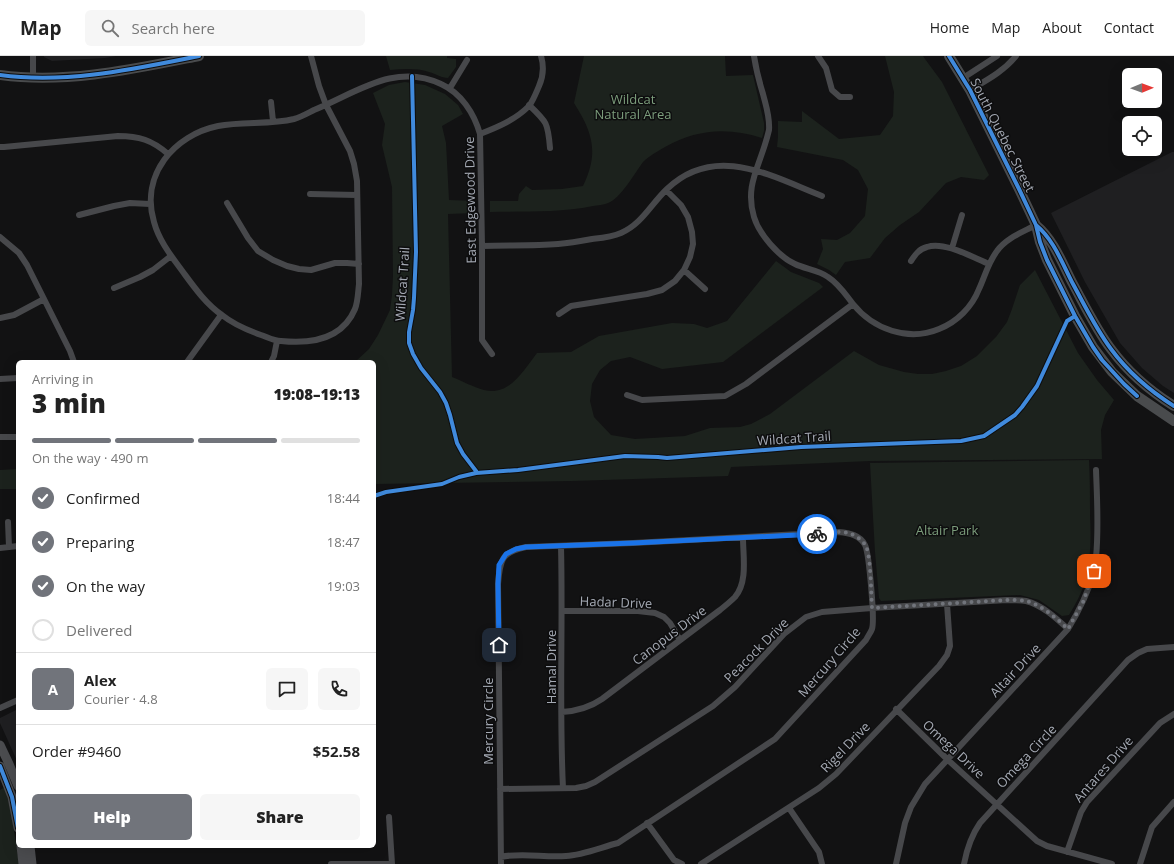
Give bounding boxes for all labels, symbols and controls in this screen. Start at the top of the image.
search box [85,10,365,46]
text: Map [20,15,61,41]
icon: search [99,17,121,39]
text: Search here [131,18,215,38]
text: Home [930,18,969,37]
text: Map [991,18,1020,37]
text: About [1042,18,1082,37]
text: Contact [1104,18,1154,37]
north arrow [1122,68,1162,108]
map controls [1122,68,1162,156]
street label: South Quebec Street [967,75,1040,195]
park label: Wildcat Natural Area [595,90,671,123]
button: locate [1122,116,1162,156]
street label: East Edgewood Drive [460,136,480,264]
street label: Wildcat Trail [390,246,414,322]
text: Arriving in [32,370,94,388]
text: 19:08–19:13 [274,384,360,404]
text: 3 min [32,385,106,421]
street label: Wildcat Trail [756,426,832,450]
text: On the way · 490 m [32,449,148,467]
icon: check [32,487,54,509]
text: Confirmed [66,488,140,508]
text: 18:44 [327,489,360,507]
courier [797,514,837,554]
park label: Altair Park [916,521,978,539]
icon: bike [806,523,828,545]
icon: check [32,531,54,553]
text: Preparing [66,532,134,552]
text: 18:47 [327,533,360,551]
pin [1077,554,1111,588]
icon: bag [1083,560,1105,582]
icon: check [32,575,54,597]
text: On the way [66,576,145,596]
text: 19:03 [327,577,360,595]
street label: Hadar Drive [579,592,653,612]
street label: Canopus Drive [628,601,710,669]
street label: Peacock Drive [720,614,792,686]
text: Delivered [66,620,133,640]
street label: Mercury Circle [794,623,864,701]
pin [482,628,516,662]
street label: Hamal Drive [542,630,560,704]
icon: home [488,634,510,656]
street label: Altair Drive [986,639,1044,701]
button: chat [266,668,308,710]
button: phone [318,668,360,710]
text: Alex [84,670,116,690]
street label: Mercury Circle [479,677,497,765]
text: A [48,679,58,699]
text: Courier · 4.8 [84,690,158,708]
street label: Omega Drive [919,716,989,782]
street label: Rigel Drive [816,718,874,776]
street label: Omega Circle [992,720,1060,792]
street label: Antares Drive [1069,732,1137,806]
text: Order #9460 [32,741,121,761]
text: $52.58 [313,741,360,761]
button: Help [32,794,192,840]
button: Share [200,794,360,840]

